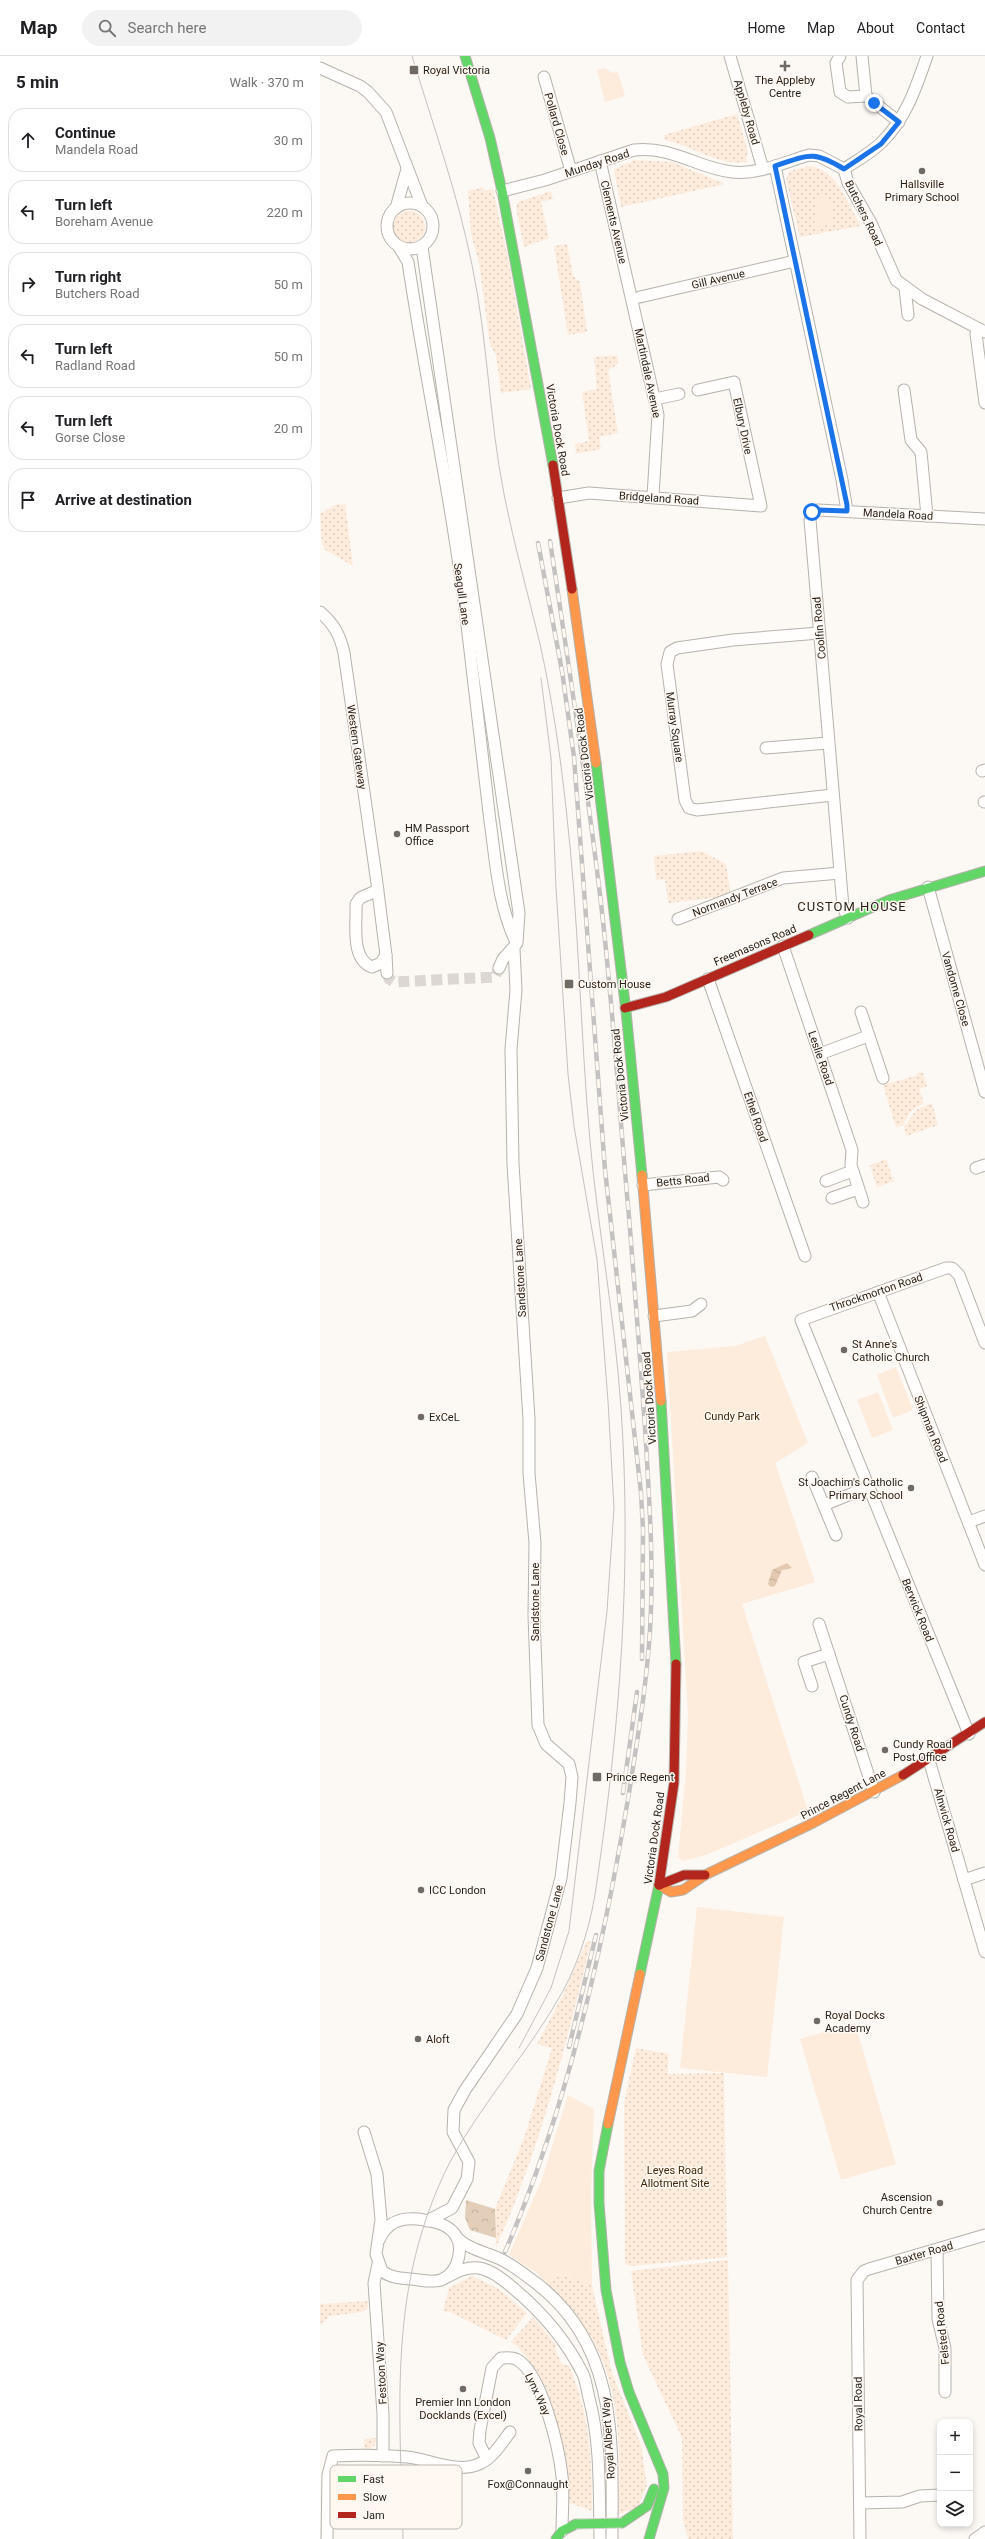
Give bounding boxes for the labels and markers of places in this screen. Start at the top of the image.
marker: The Appleby Centre [779,60,791,72]
marker: Royal Victoria [408,64,420,76]
place label: Royal Victoria [423,64,490,77]
place label: The Appleby Centre [755,74,816,100]
marker: Hallsville Primary School [917,166,927,176]
place label: Hallsville Primary School [885,178,959,204]
place label: HM Passport Office [405,822,470,848]
marker: HM Passport Office [392,829,402,839]
marker: Custom House [563,978,575,990]
place label: Custom House [578,978,651,991]
place label: St Anne's Catholic Church [852,1338,930,1364]
marker: St Anne's Catholic Church [839,1345,849,1355]
place label: ExCeL [429,1411,460,1424]
marker: ExCeL [416,1412,426,1422]
place label: St Joachim's Catholic Primary School [798,1476,903,1502]
marker: St Joachim's Catholic Primary School [906,1483,916,1493]
place label: Cundy Road Post Office [893,1738,952,1764]
marker: Cundy Road Post Office [880,1745,890,1755]
marker: Prince Regent [591,1771,603,1783]
place label: Prince Regent [606,1771,674,1784]
place label: ICC London [429,1884,486,1897]
marker: ICC London [416,1885,426,1895]
place label: Royal Docks Academy [825,2009,885,2035]
marker: Royal Docks Academy [812,2016,822,2026]
place label: Aloft [426,2033,450,2046]
marker: Aloft [413,2034,423,2044]
place label: Ascension Church Centre [862,2191,932,2217]
marker: Ascension Church Centre [935,2198,945,2208]
marker: Premier Inn London Docklands (Excel) [458,2384,468,2394]
place label: Premier Inn London Docklands (Excel) [415,2396,511,2422]
marker: Fox@Connaught [523,2466,533,2476]
place label: Fox@Connaught [488,2478,569,2491]

